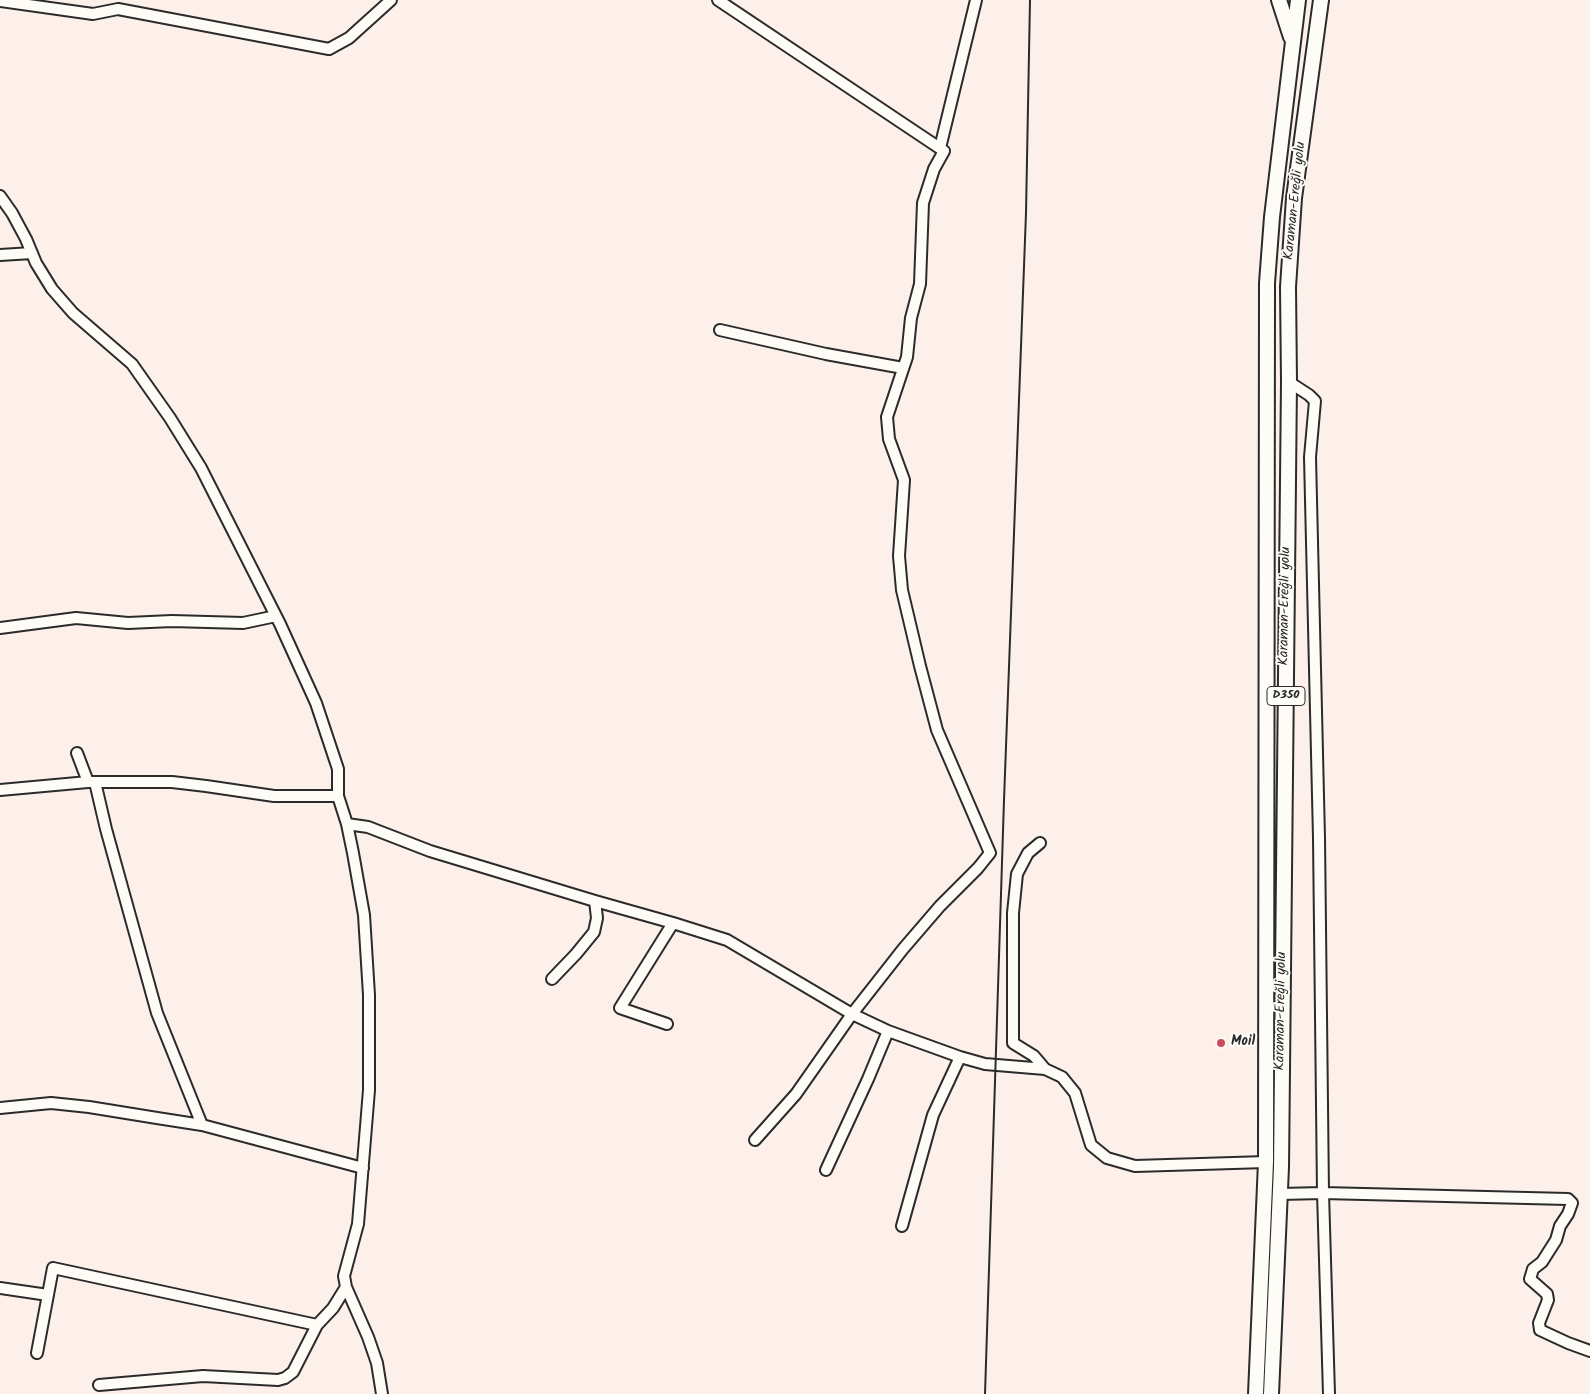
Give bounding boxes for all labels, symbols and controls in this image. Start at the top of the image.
street label: Karaman-Ereğli yolu [1281,141,1311,261]
street label: Karaman-Ereğli yolu [1277,546,1295,666]
road number: D350 [1267,686,1305,706]
street label: Karaman-Ereğli yolu [1273,951,1291,1071]
place label: Moil [1231,1035,1255,1051]
marker: Moil [1215,1037,1227,1049]

